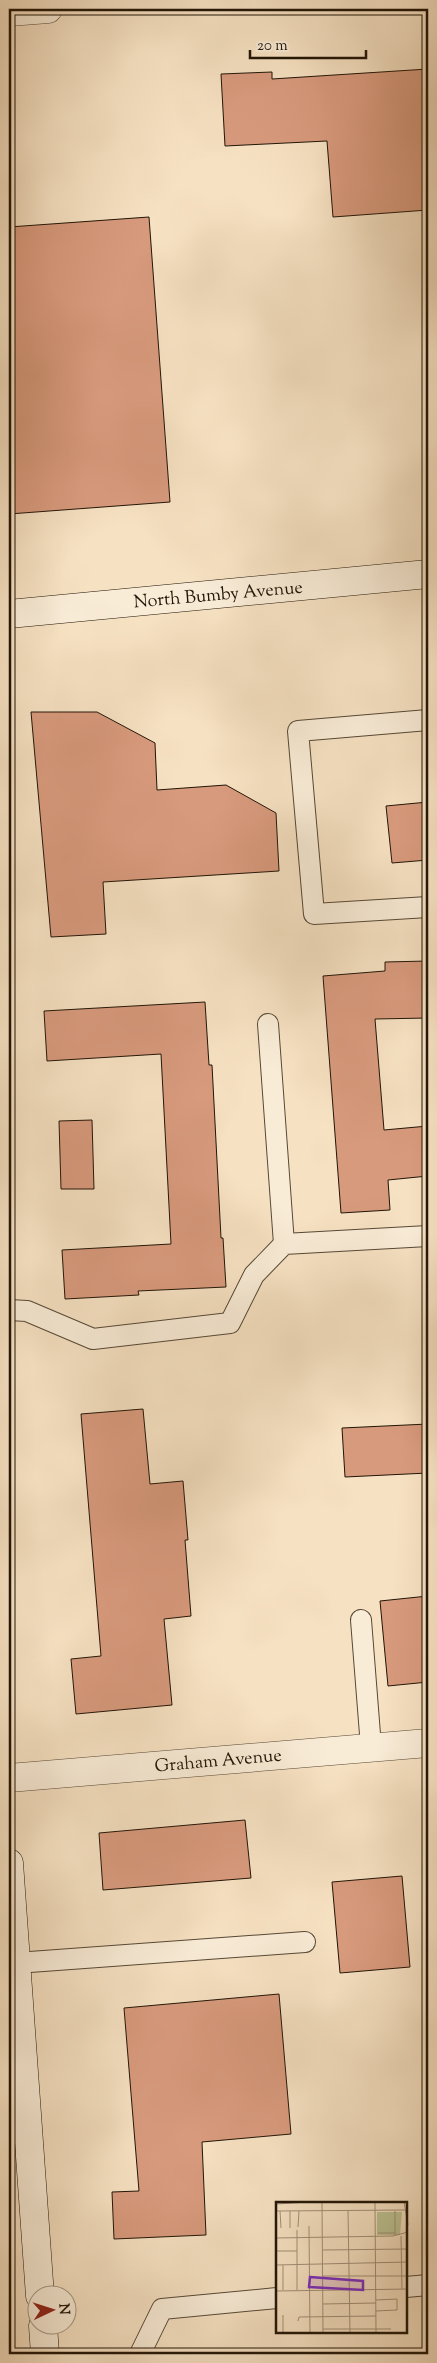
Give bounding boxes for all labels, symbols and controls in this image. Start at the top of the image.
scale bar [250,28,366,60]
text: 20 m [257,36,288,57]
street label: North Bumby Avenue [132,576,304,616]
street label: Graham Avenue [154,1743,283,1780]
inset map [276,2202,407,2333]
north arrow [28,2286,78,2336]
text: N [53,2303,73,2316]

